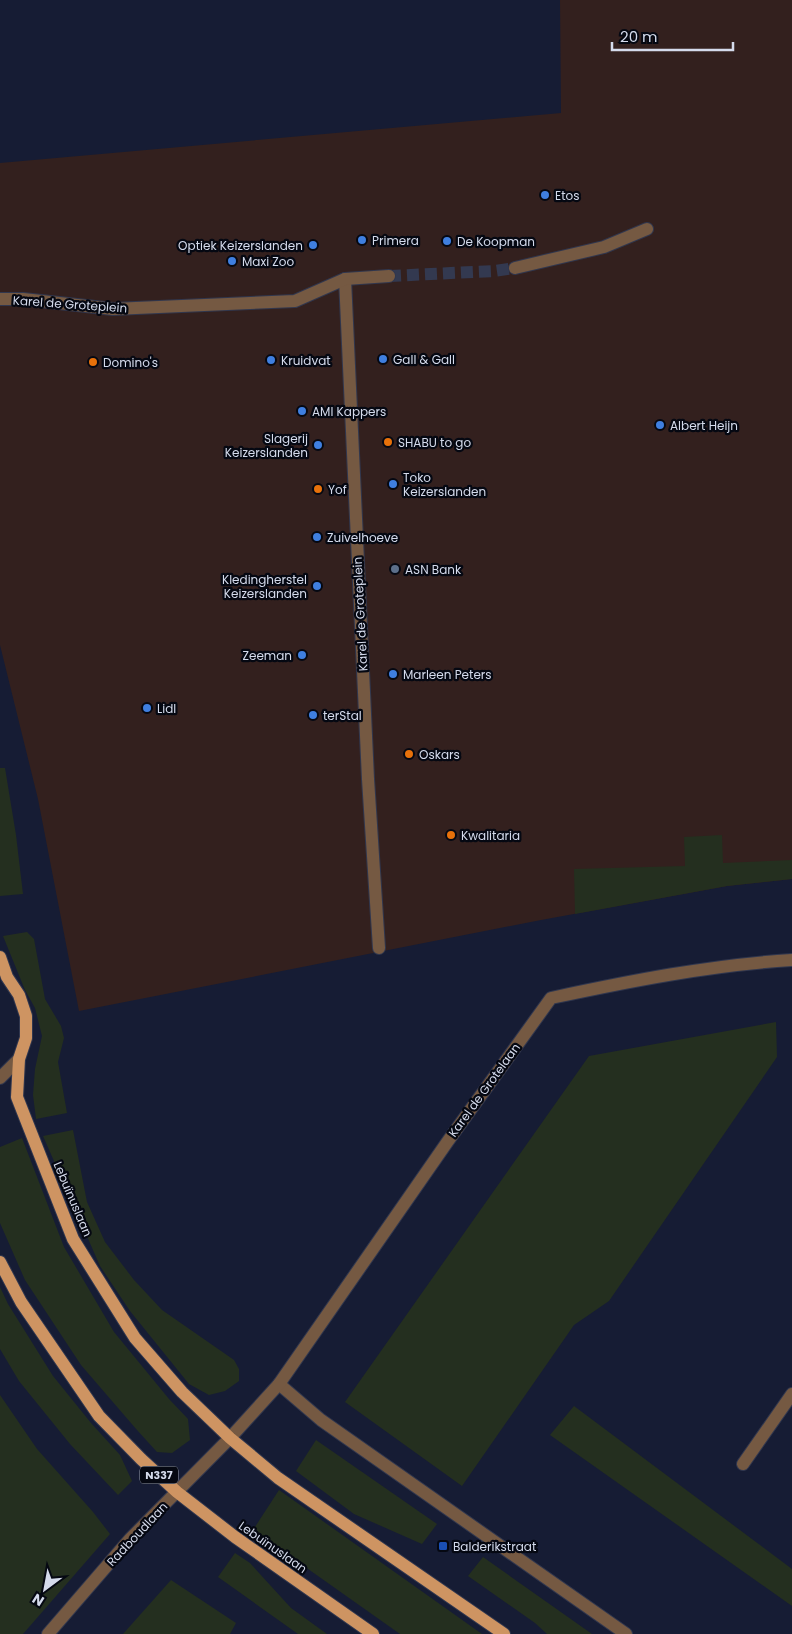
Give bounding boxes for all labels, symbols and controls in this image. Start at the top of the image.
scale bar [612,20,733,52]
text: 20 m [620,26,658,47]
place label: Etos [555,187,579,204]
marker: Etos [539,189,551,201]
place label: Primera [372,232,419,249]
place label: De Koopman [457,233,535,250]
marker: Primera [356,234,368,246]
marker: De Koopman [441,235,453,247]
place label: Optiek Keizerslanden [178,237,303,254]
marker: Optiek Keizerslanden [307,239,319,251]
place label: Maxi Zoo [242,253,295,270]
marker: Maxi Zoo [226,255,238,267]
street label: Karel de Groteplein [12,292,128,316]
place label: Gall & Gall [393,351,455,368]
place label: Kruidvat [281,352,331,369]
marker: Gall & Gall [377,353,389,365]
place label: Domino's [103,354,158,371]
marker: Kruidvat [265,354,277,366]
marker: Domino's [87,356,99,368]
place label: AMI Kappers [312,403,386,420]
marker: AMI Kappers [296,405,308,417]
place label: Albert Heijn [670,417,738,434]
marker: Albert Heijn [654,419,666,431]
place label: Slagerij Keizerslanden [225,430,308,461]
place label: SHABU to go [398,434,471,451]
marker: SHABU to go [382,436,394,448]
marker: Slagerij Keizerslanden [312,439,324,451]
place label: Toko Keizerslanden [403,469,486,500]
marker: Toko Keizerslanden [387,478,399,490]
place label: Yof [328,481,347,498]
marker: Yof [312,483,324,495]
place label: Zuivelhoeve [327,529,398,546]
marker: Zuivelhoeve [311,531,323,543]
street label: Karel de Groteplein [349,556,371,672]
place label: ASN Bank [405,561,462,578]
marker: ASN Bank [389,563,401,575]
place label: Kledingherstel Keizerslanden [222,571,307,602]
marker: Kledingherstel Keizerslanden [311,580,323,592]
place label: Zeeman [242,647,292,664]
marker: Zeeman [296,649,308,661]
place label: Marleen Peters [403,666,492,683]
marker: Marleen Peters [387,668,399,680]
place label: Lidl [157,700,176,717]
marker: Lidl [141,702,153,714]
place label: terStal [323,707,362,724]
marker: terStal [307,709,319,721]
place label: Oskars [419,746,460,763]
marker: Oskars [403,748,415,760]
place label: Kwalitaria [461,827,520,844]
marker: Kwalitaria [445,829,457,841]
street label: Karel de Grotelaan [444,1040,524,1140]
street label: Lebuïnuslaan [50,1159,96,1239]
road number: N337 [140,1466,178,1484]
street label: Radboudlaan [103,1498,171,1570]
street label: Lebuïnuslaan [235,1517,311,1577]
place label: Balderikstraat [453,1538,536,1555]
marker: Balderikstraat [437,1540,449,1552]
north arrow [20,1564,70,1614]
text: N [28,1589,48,1611]

